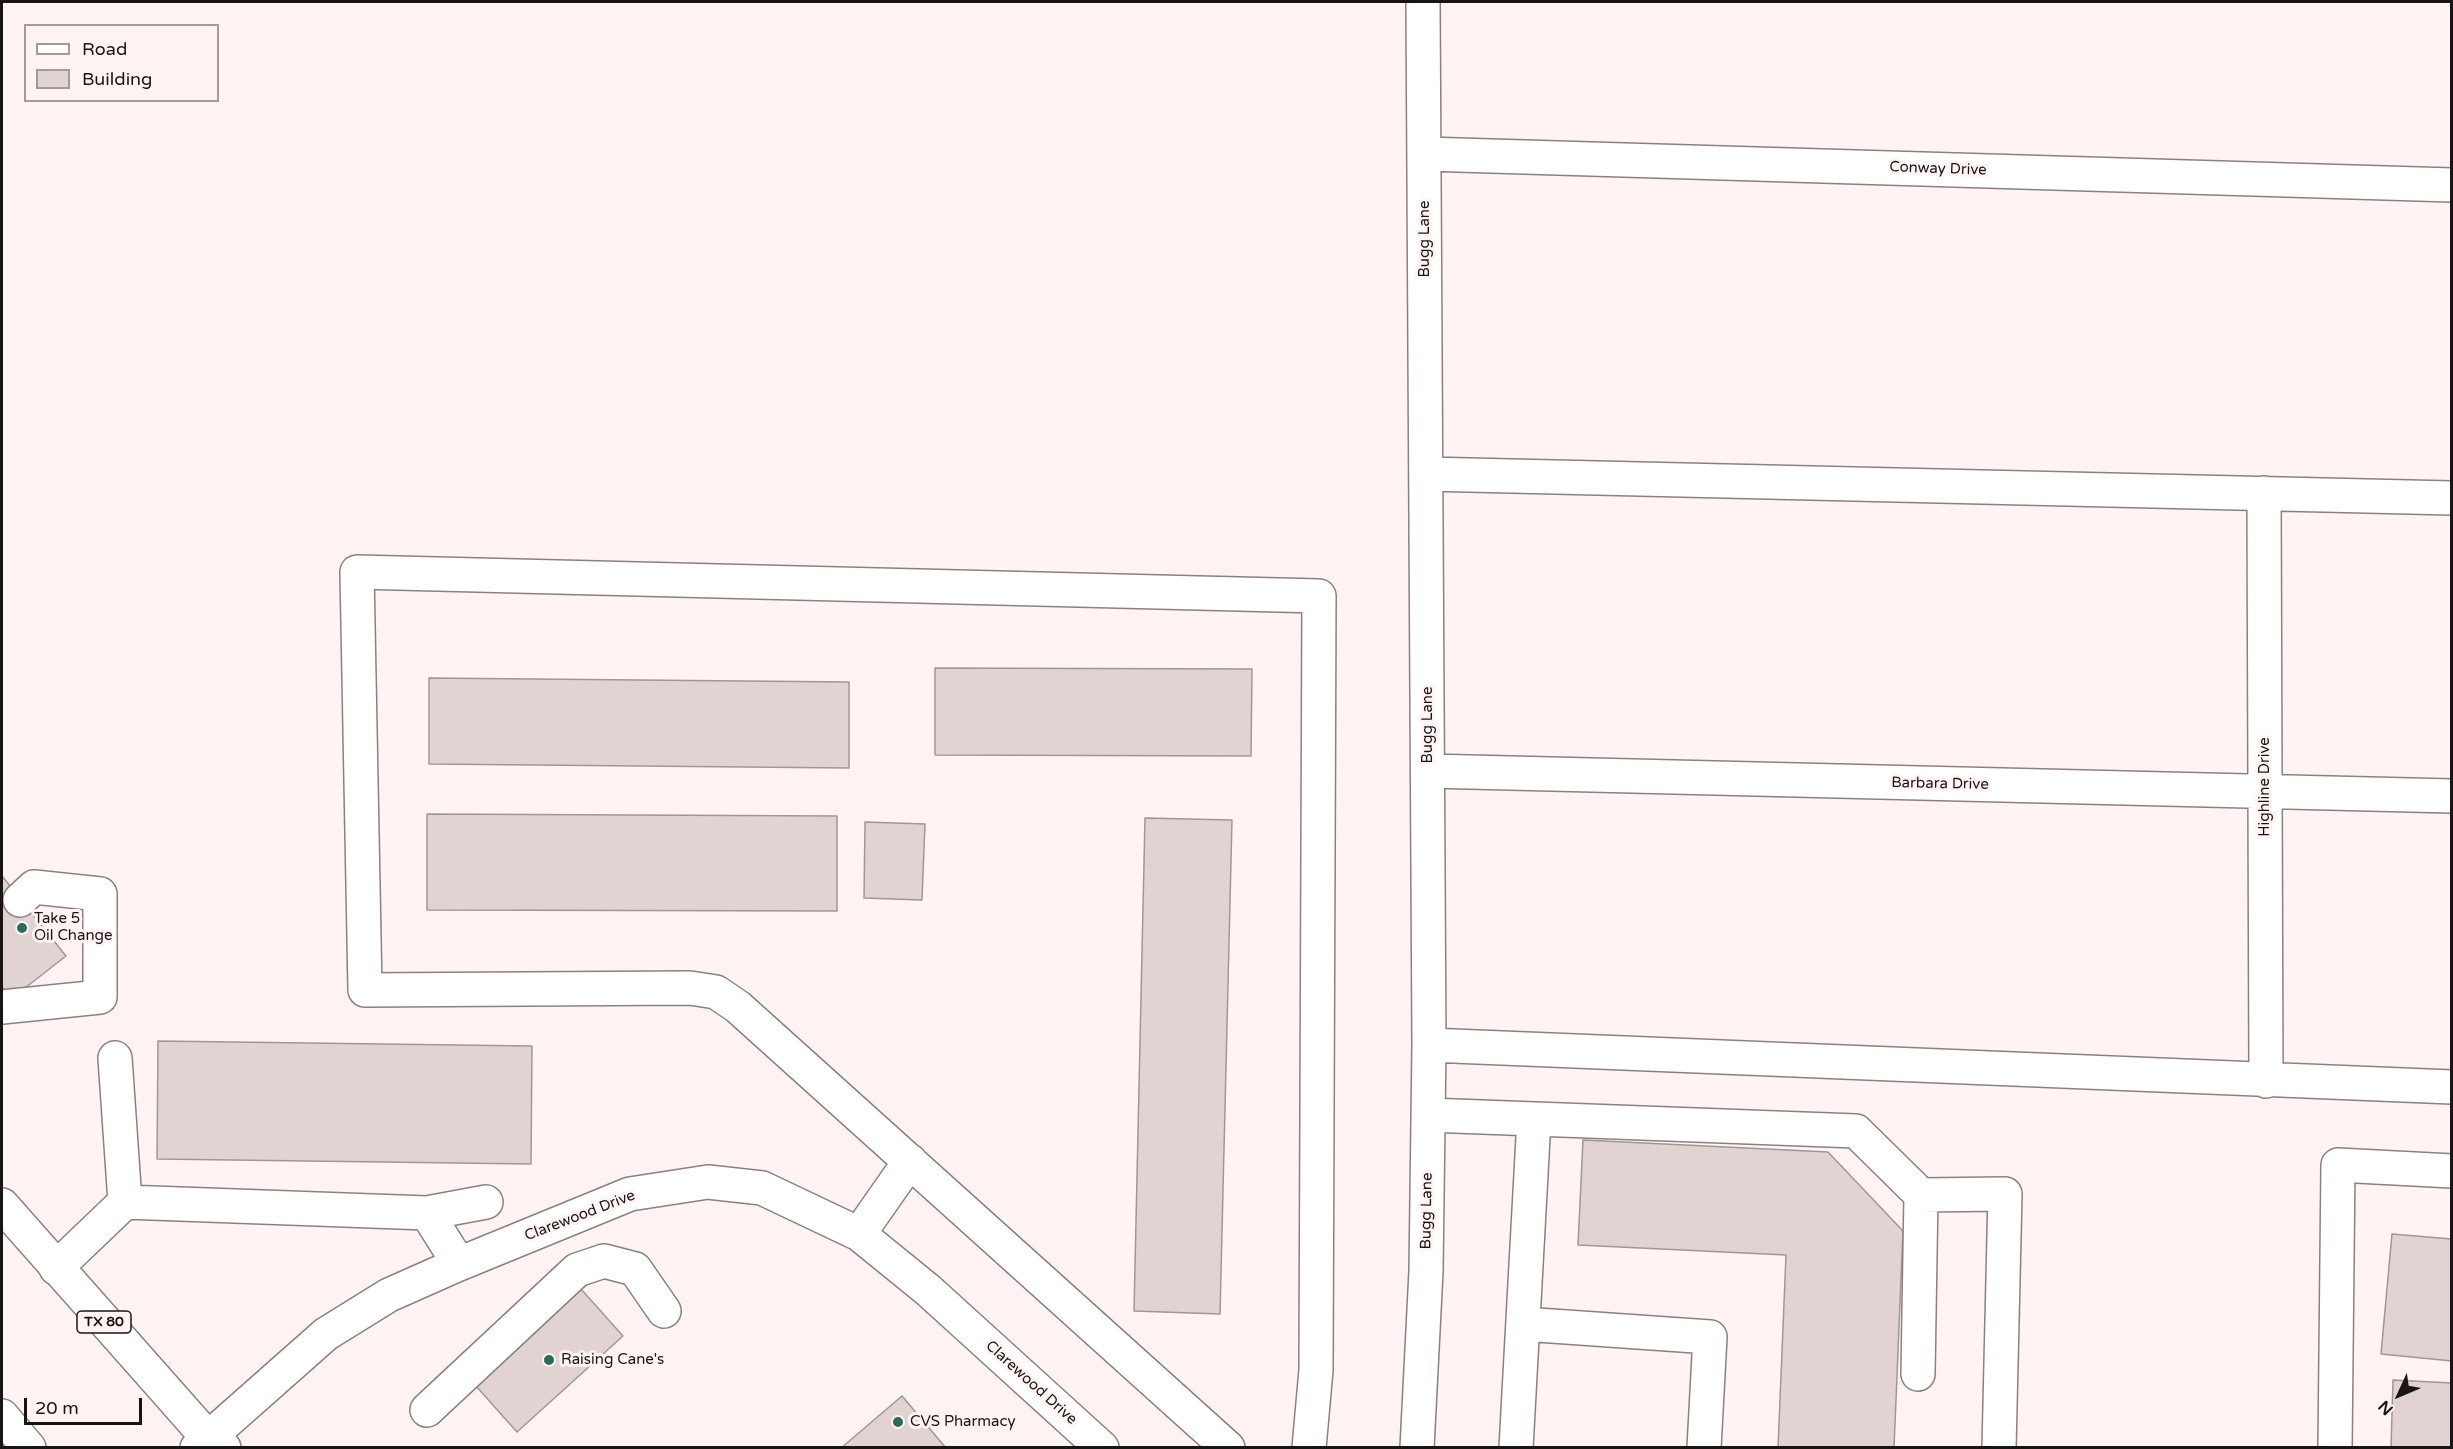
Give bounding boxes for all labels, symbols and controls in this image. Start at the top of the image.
legend [24,24,219,102]
text: Road [82,38,127,60]
text: Building [82,68,152,90]
street label: Conway Drive [1889,158,1987,180]
street label: Bugg Lane [1416,201,1434,277]
street label: Bugg Lane [1419,687,1437,763]
street label: Highline Drive [2256,737,2274,837]
street label: Barbara Drive [1891,774,1989,794]
place label: Take 5 Oil Change [34,910,112,945]
marker: Take 5 Oil Change [15,921,29,935]
street label: Bugg Lane [1417,1172,1437,1250]
street label: Clarewood Drive [522,1187,638,1245]
road number: TX 80 [77,1311,131,1333]
street label: Clarewood Drive [982,1337,1080,1429]
place label: Raising Cane's [561,1351,664,1369]
marker: Raising Cane's [542,1353,556,1367]
north arrow [2369,1365,2429,1425]
scale bar [27,1386,146,1424]
text: N [2374,1396,2398,1419]
text: 20 m [35,1397,79,1419]
place label: CVS Pharmacy [910,1413,1015,1431]
marker: CVS Pharmacy [891,1415,905,1429]

